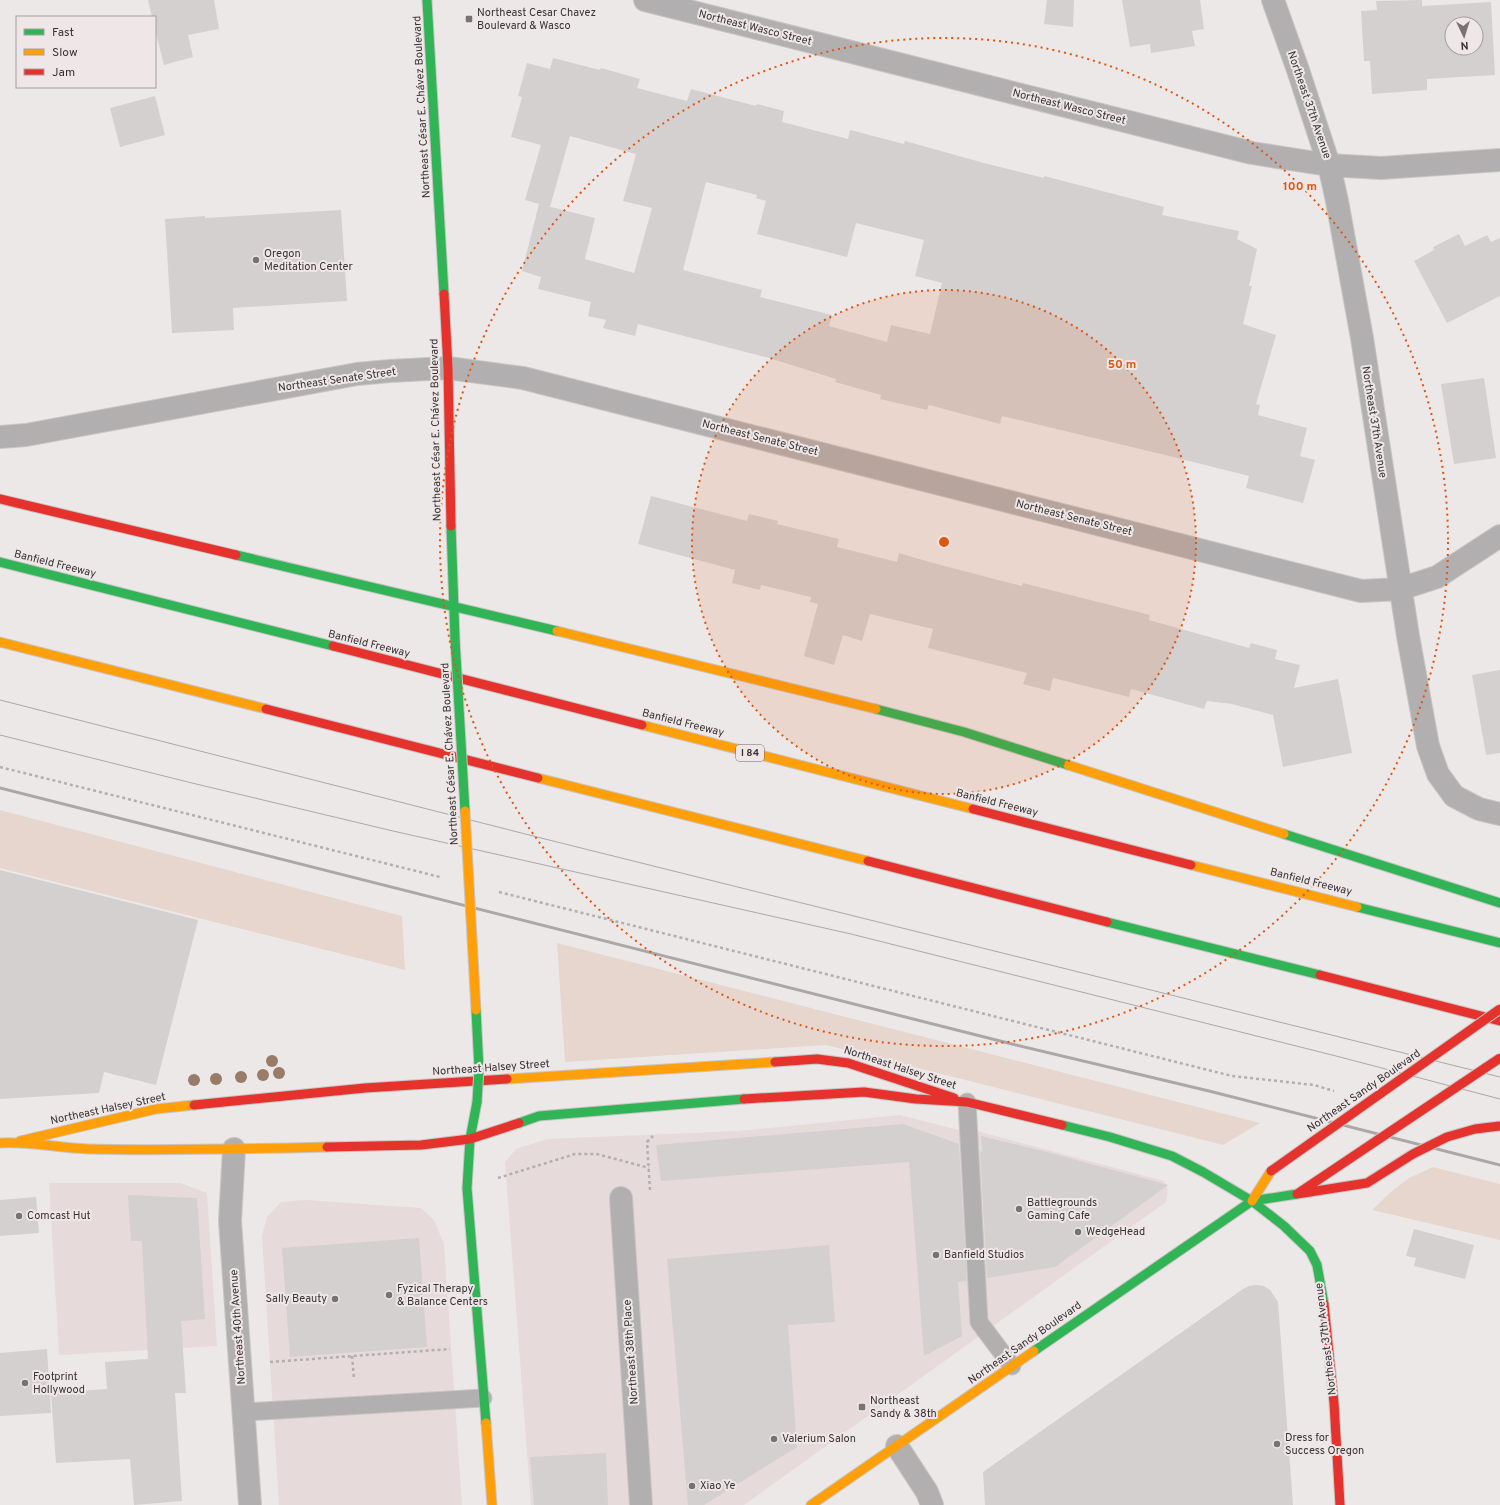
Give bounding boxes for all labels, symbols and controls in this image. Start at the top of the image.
place label: Northeast Cesar Chavez Boulevard & Wasco [477,6,596,33]
street label: Northeast Wasco Street [697,7,813,49]
marker: Northeast Cesar Chavez Boulevard & Wasco [464,14,474,24]
street label: Northeast César E. Chávez Boulevard [410,15,434,199]
legend [16,16,156,88]
north arrow [1444,16,1484,56]
text: Fast [52,25,74,41]
text: N [1460,38,1469,52]
text: Slow [52,45,78,61]
street label: Northeast 37th Avenue [1284,49,1334,161]
text: Jam [52,65,75,81]
street label: Northeast Wasco Street [1011,86,1127,128]
text: 100 m [1283,179,1317,195]
place label: Oregon Meditation Center [264,247,354,274]
marker: Oregon Meditation Center [251,255,261,265]
street label: Northeast César E. Chávez Boulevard [427,338,445,522]
text: 50 m [1108,357,1136,373]
street label: Northeast Senate Street [277,365,397,395]
street label: Northeast 37th Avenue [1358,365,1390,479]
street label: Northeast Senate Street [700,417,820,459]
street label: Northeast Senate Street [1014,497,1134,539]
centre of rings [937,535,951,549]
street label: Banfield Freeway [13,547,98,581]
street label: Banfield Freeway [327,627,412,661]
street label: Northeast César E. Chávez Boulevard [438,662,462,846]
street label: Banfield Freeway [641,706,726,740]
road number: I 84 [736,745,764,761]
street label: Banfield Freeway [955,786,1040,820]
street label: Banfield Freeway [1269,865,1354,899]
street label: Northeast Halsey Street [842,1043,958,1093]
street label: Northeast Sandy Boulevard [1305,1046,1423,1136]
street label: Northeast Halsey Street [432,1057,550,1079]
street label: Northeast Halsey Street [49,1090,167,1128]
place label: Battlegrounds Gaming Cafe [1027,1196,1097,1223]
marker: Battlegrounds Gaming Cafe [1014,1204,1024,1214]
place label: Comcast Hut [27,1209,91,1223]
marker: Comcast Hut [14,1211,24,1221]
place label: WedgeHead [1086,1225,1145,1239]
marker: WedgeHead [1073,1227,1083,1237]
place label: Banfield Studios [944,1248,1024,1262]
marker: Banfield Studios [931,1250,941,1260]
street label: Northeast 40th Avenue [227,1269,249,1385]
place label: Fyzical Therapy & Balance Centers [397,1282,488,1309]
street label: Northeast 37th Avenue [1312,1282,1340,1396]
marker: Fyzical Therapy & Balance Centers [384,1290,394,1300]
place label: Sally Beauty [266,1292,327,1306]
marker: Sally Beauty [330,1294,340,1304]
street label: Northeast Sandy Boulevard [966,1298,1084,1388]
street label: Northeast 38th Place [620,1299,642,1405]
place label: Footprint Hollywood [33,1370,85,1397]
marker: Footprint Hollywood [20,1378,30,1388]
place label: Northeast Sandy & 38th [870,1394,937,1421]
marker: Northeast Sandy & 38th [857,1402,867,1412]
place label: Dress for Success Oregon [1285,1431,1364,1458]
place label: Valerium Salon [782,1432,856,1446]
marker: Valerium Salon [769,1434,779,1444]
marker: Dress for Success Oregon [1272,1439,1282,1449]
place label: Xiao Ye [700,1479,735,1493]
marker: Xiao Ye [687,1481,697,1491]

